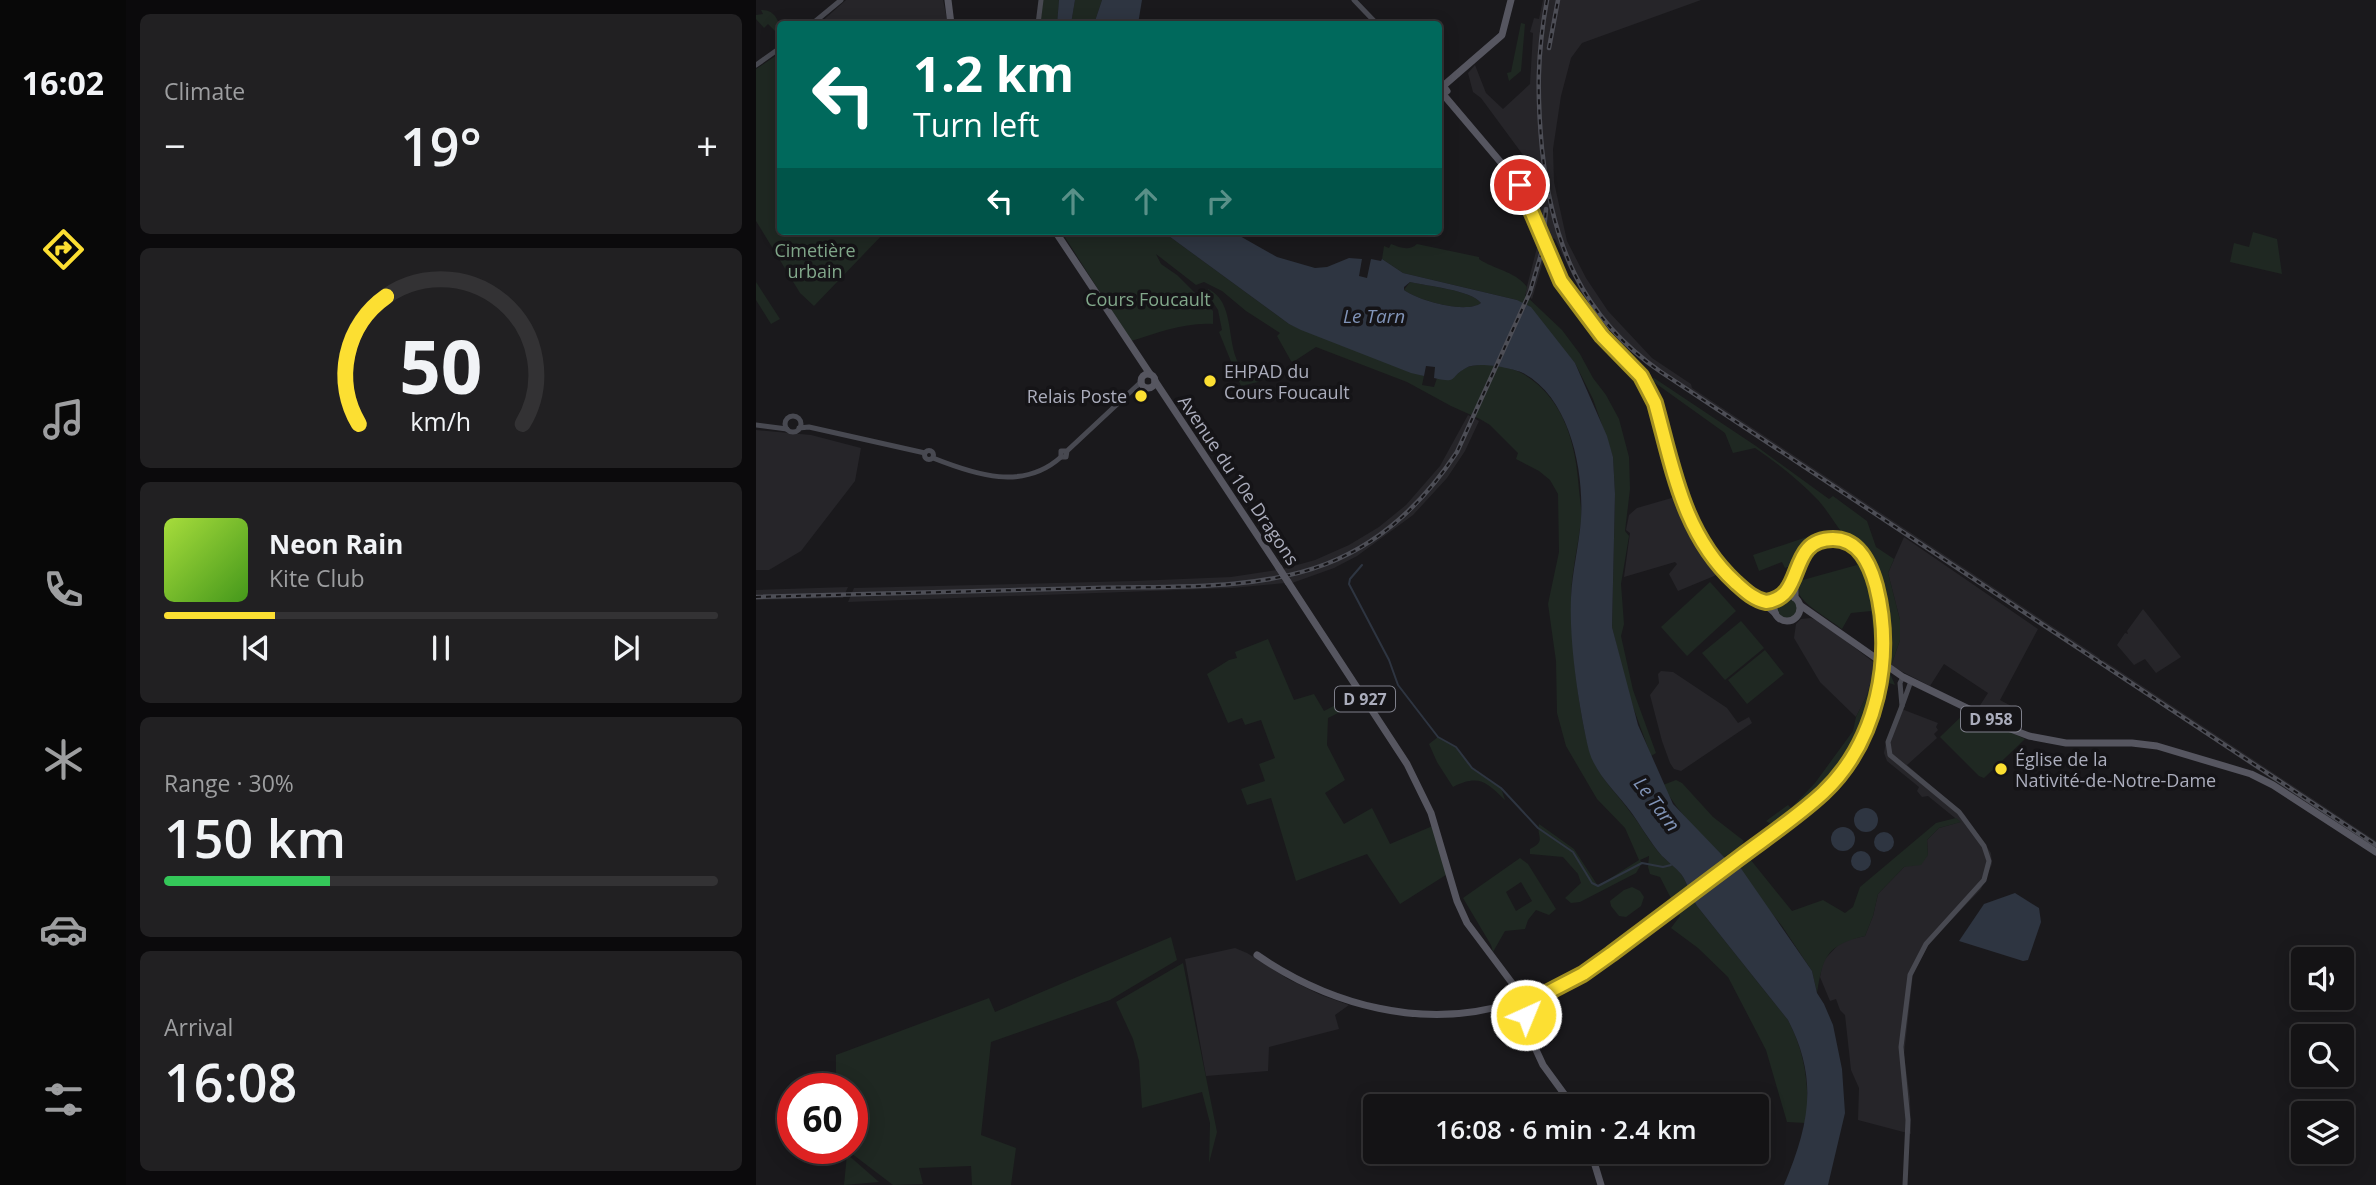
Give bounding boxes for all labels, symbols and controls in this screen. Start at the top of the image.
text: 1.2 km [913,40,1074,106]
icon: left [798,49,889,140]
text: 16:02 [22,61,104,104]
text: Climate [164,75,245,107]
text: Turn left [913,103,1039,146]
text: 19° [400,110,482,181]
text: − [164,119,186,171]
text: + [696,119,718,171]
pin [1490,155,1550,215]
icon: arrive [1501,166,1539,204]
icon: left [981,182,1019,220]
icon: ahead [1054,182,1092,220]
icon: ahead [1127,182,1165,220]
icon: right [1200,182,1238,220]
icon: directions [39,225,88,274]
park label: Cimetière urbain [774,238,856,283]
park label: Cours Foucault [1085,287,1211,311]
water label: Le Tarn [1343,303,1405,329]
text: 50 [399,317,483,416]
place label: EHPAD du Cours Foucault [1224,359,1350,404]
marker: EHPAD du Cours Foucault [1202,373,1218,389]
place label: Relais Poste [1027,384,1127,408]
marker: Relais Poste [1133,388,1149,404]
street label: Avenue du 10e Dragons [1173,390,1305,570]
icon: music [39,395,88,444]
text: km/h [411,404,471,438]
text: Neon Rain [269,526,403,562]
text: Kite Club [269,562,364,594]
icon: phone [39,565,88,614]
icon: previous [237,629,275,667]
icon: pause [422,629,460,667]
icon: next [607,629,645,667]
road number: D 927 [1335,686,1395,712]
road number: D 958 [1961,706,2021,732]
icon: climate [39,735,88,784]
place label: Église de la Nativité-de-Notre-Dame [2015,747,2216,792]
marker: Église de la Nativité-de-Notre-Dame [1993,761,2009,777]
text: Range · 30% [164,767,294,799]
water label: Le Tarn [1628,771,1686,837]
text: 150 km [164,802,346,873]
icon: car [39,905,88,954]
map controls [2291,947,2354,1164]
button: sound [2291,947,2354,1010]
position arrow [1489,978,1563,1052]
text: Arrival [164,1011,233,1043]
button: search [2291,1024,2354,1087]
text: 16:08 [164,1046,297,1117]
speed limit sign: 60 [777,1073,868,1164]
icon: filters [39,1075,88,1124]
button: layers [2291,1101,2354,1164]
text: 16:08 · 6 min · 2.4 km [1435,1111,1697,1147]

